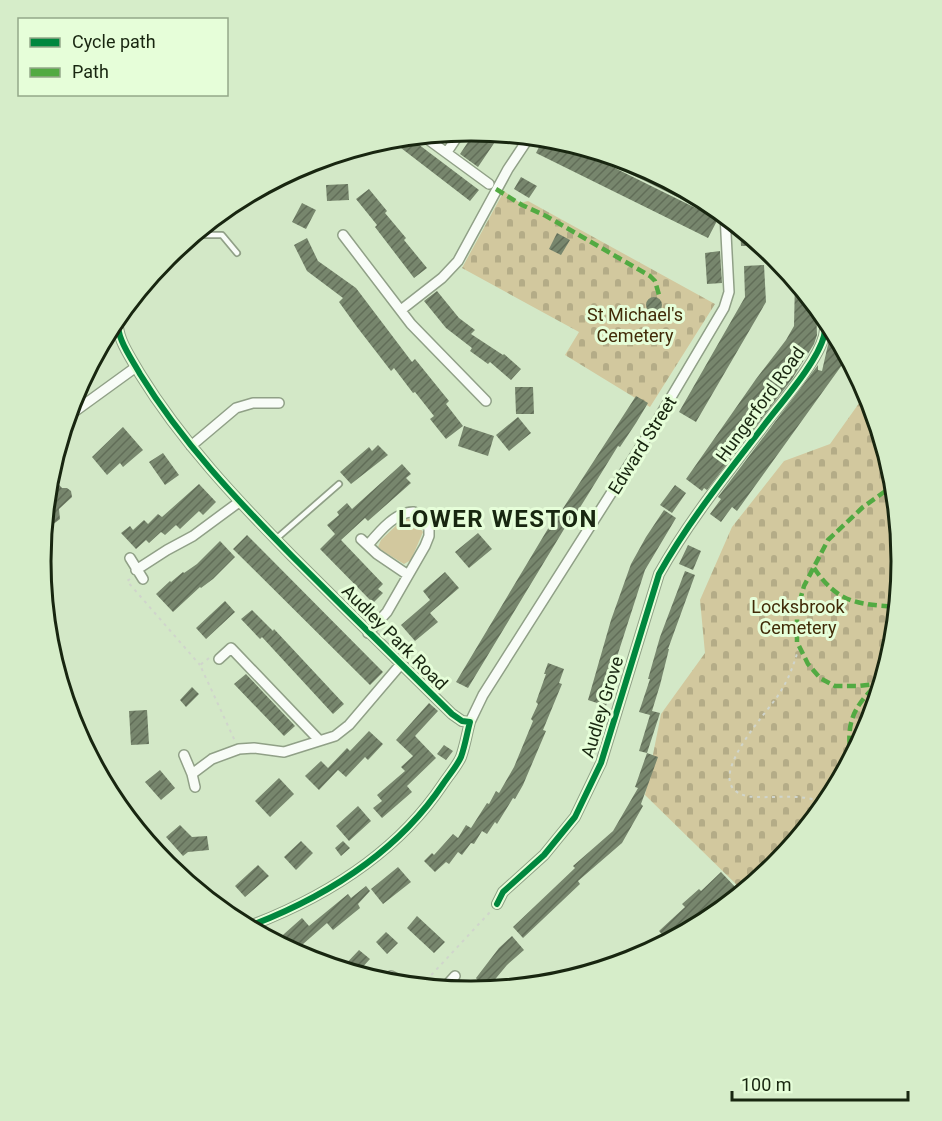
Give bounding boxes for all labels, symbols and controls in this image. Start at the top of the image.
legend [18,18,228,96]
text: Cycle path [72,31,156,52]
text: Path [72,61,109,82]
park label: St Michael's Cemetery [587,304,683,346]
street label: Hungerford Road [711,342,809,466]
street label: Edward Street [604,392,681,498]
district label: LOWER WESTON [398,505,598,533]
street label: Audley Park Road [338,580,452,694]
park label: Locksbrook Cemetery [751,596,846,638]
street label: Audley Grove [577,654,627,760]
scale bar [732,1064,908,1102]
text: 100 m [741,1074,792,1095]

